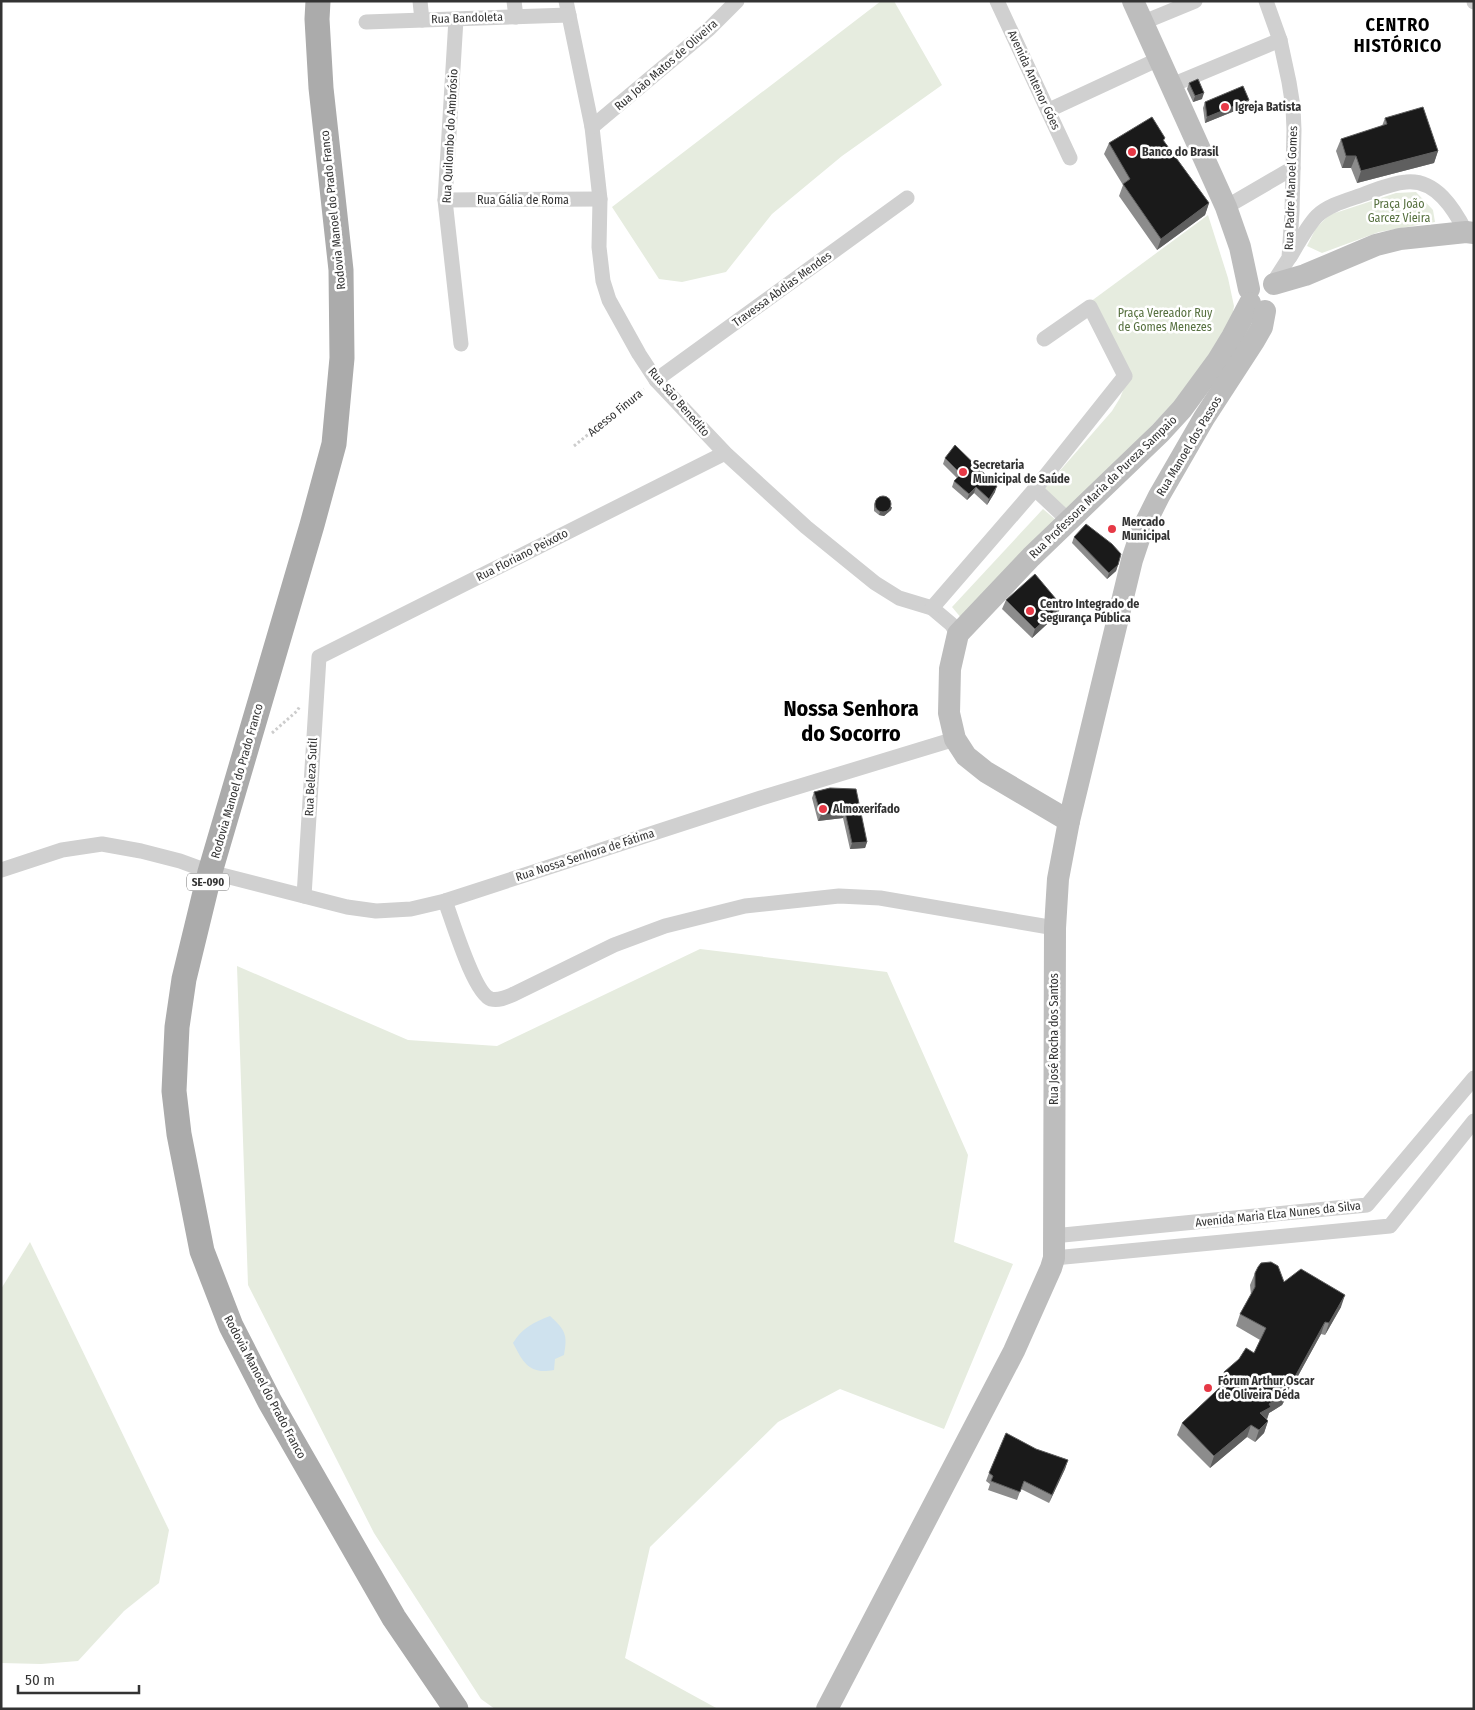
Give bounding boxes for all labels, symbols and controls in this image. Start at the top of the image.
street label: Rua Bandoleta [431,10,503,26]
district label: CENTRO HISTÓRICO [1354,14,1442,57]
street label: Rua João Matos de Oliveira [612,17,720,113]
street label: Avenida Antenor Góes [1005,28,1063,132]
street label: Rua Quilombo do Ambrósio [439,68,461,204]
place label: Igreja Batista [1235,100,1301,114]
marker: Igreja Batista [1219,101,1231,113]
street label: Rua Padre Manoel Gomes [1282,126,1300,250]
street label: Rodovia Manoel do Prado Franco [318,130,348,290]
place label: Banco do Brasil [1142,145,1219,159]
marker: Banco do Brasil [1126,146,1138,158]
street label: Rua Gália de Roma [477,193,569,207]
park label: Praça João Garcez Vieira [1368,197,1430,225]
street label: Travessa Abdias Mendes [730,248,834,330]
park label: Praça Vereador Ruy de Gomes Menezes [1118,306,1213,334]
street label: Rua São Benedito [645,365,713,439]
street label: Acesso Finura [585,387,645,439]
street label: Rua Manoel dos Passos [1154,393,1224,499]
street label: Rua Professora Maria da Pureza Sampaio [1026,413,1180,561]
place label: Secretaria Municipal de Saúde [973,458,1070,486]
marker: Secretaria Municipal de Saúde [957,466,969,478]
place label: Mercado Municipal [1122,515,1171,543]
marker: Mercado Municipal [1106,523,1118,535]
street label: Rua Floriano Peixoto [474,526,570,584]
place label: Centro Integrado de Segurança Pública [1040,597,1139,626]
marker: Centro Integrado de Segurança Pública [1024,605,1036,617]
district label: Nossa Senhora do Socorro [783,695,919,747]
street label: Rodovia Manoel do Prado Franco [208,702,266,860]
street label: Rua Beleza Sutil [302,737,320,817]
place label: Almoxerifado [832,802,900,816]
marker: Almoxerifado [817,803,829,815]
street label: Rua Nossa Senhora de Fátima [514,826,656,884]
road number: SE-090 [187,874,229,890]
street label: Rua José Rocha dos Santos [1047,973,1061,1105]
street label: Avenida Maria Elza Nunes da Silva [1195,1198,1362,1230]
street label: Rodovia Manoel do Prado Franco [221,1313,309,1461]
place label: Fórum Arthur Oscar de Oliveira Déda [1218,1374,1315,1402]
marker: Fórum Arthur Oscar de Oliveira Déda [1202,1382,1214,1394]
scale bar [18,1662,139,1694]
text: 50 m [25,1671,55,1689]

